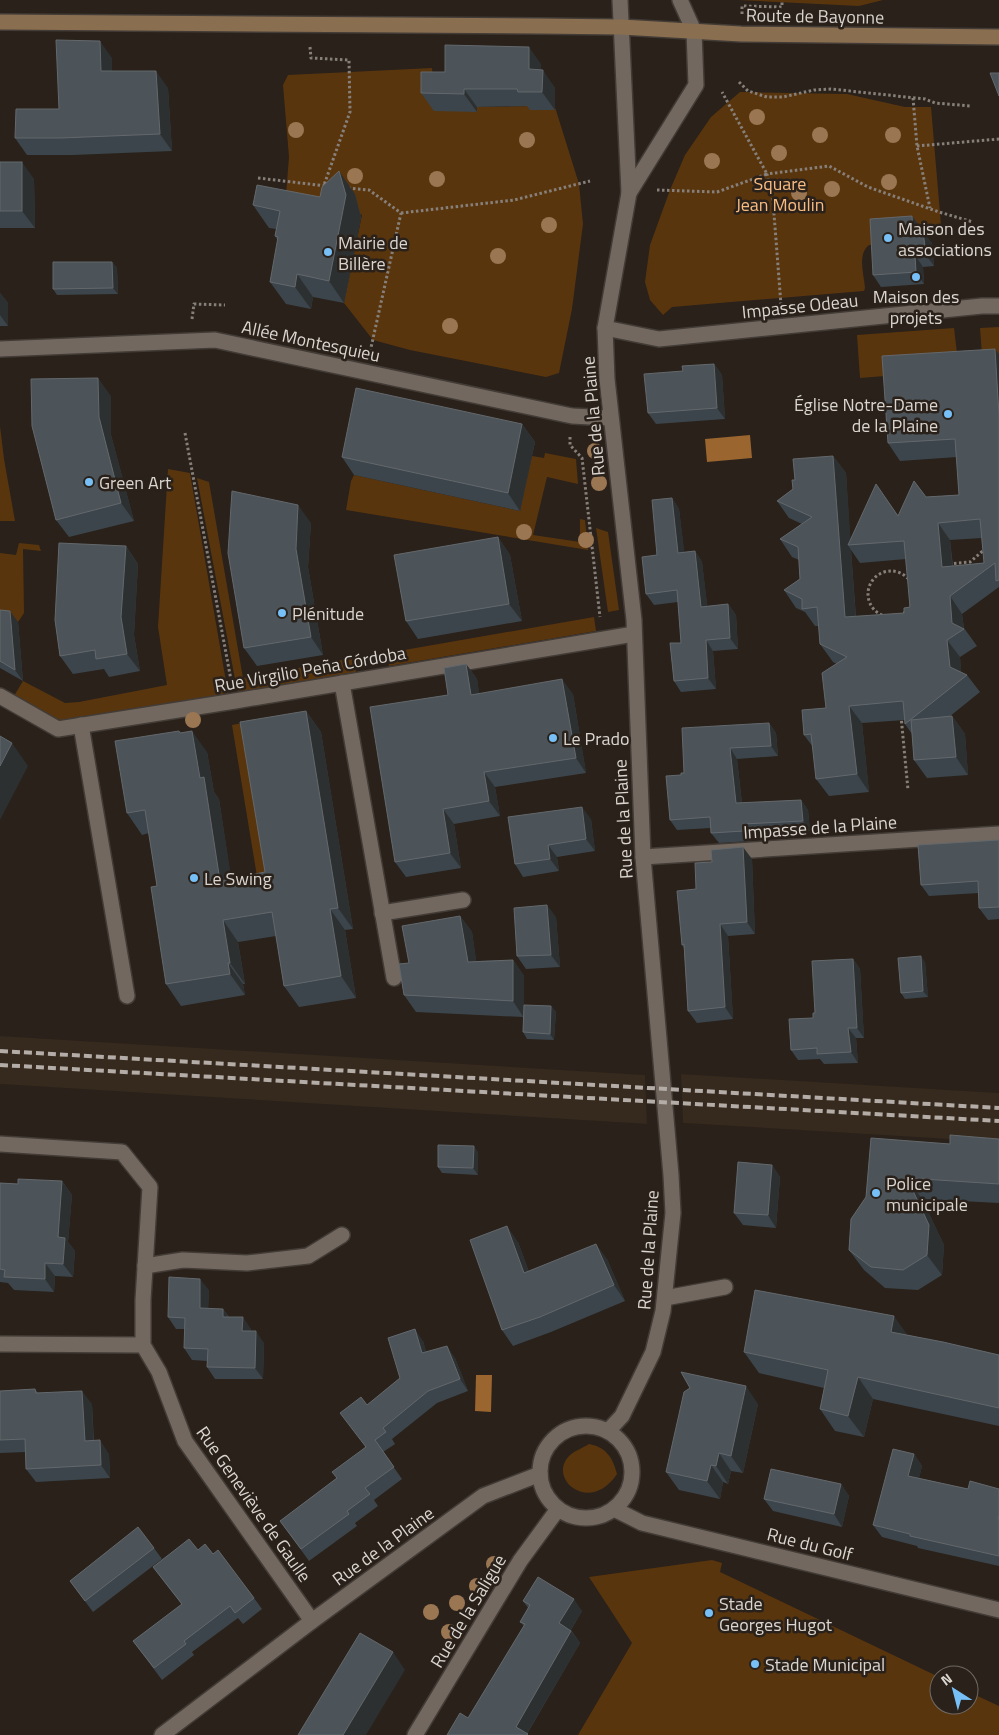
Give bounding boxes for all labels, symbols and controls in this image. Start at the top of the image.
street label: Route de Bayonne [746,1,884,31]
park label: Square Jean Moulin [736,170,824,218]
place label: Maison des associations [898,215,992,263]
place label: Mairie de Billère [338,229,408,277]
marker: Maison des associations [882,232,894,244]
marker: Mairie de Billère [322,246,334,258]
marker: Maison des projets [910,271,922,283]
place label: Maison des projets [873,283,959,331]
street label: Impasse Odeau [740,286,860,326]
street label: Allée Montesquieu [239,313,383,369]
street label: Rue de la Plaine [574,355,612,477]
place label: Église Notre-Dame de la Plaine [794,391,938,439]
marker: Église Notre-Dame de la Plaine [942,408,954,420]
place label: Green Art [99,469,172,496]
marker: Green Art [83,476,95,488]
place label: Plénitude [292,600,364,627]
marker: Plénitude [276,607,288,619]
street label: Rue Virgilio Peña Córdoba [212,639,408,699]
place label: Le Prado [563,725,630,752]
marker: Le Prado [547,732,559,744]
street label: Rue de la Plaine [606,758,640,880]
street label: Impasse de la Plaine [742,808,898,846]
place label: Le Swing [204,865,272,892]
marker: Le Swing [188,872,200,884]
place label: Police municipale [886,1170,968,1218]
marker: Police municipale [870,1187,882,1199]
street label: Rue de la Plaine [630,1189,666,1311]
street label: Rue Geneviève de Gaulle [190,1420,318,1588]
street label: Rue de la Plaine [327,1500,439,1592]
street label: Rue du Golf [764,1520,856,1568]
street label: Rue de la Saligue [423,1549,513,1673]
place label: Stade Georges Hugot [719,1590,833,1638]
marker: Stade Georges Hugot [703,1607,715,1619]
place label: Stade Municipal [765,1651,885,1678]
marker: Stade Municipal [749,1658,761,1670]
north arrow [929,1665,979,1715]
text: N [936,1668,956,1690]

